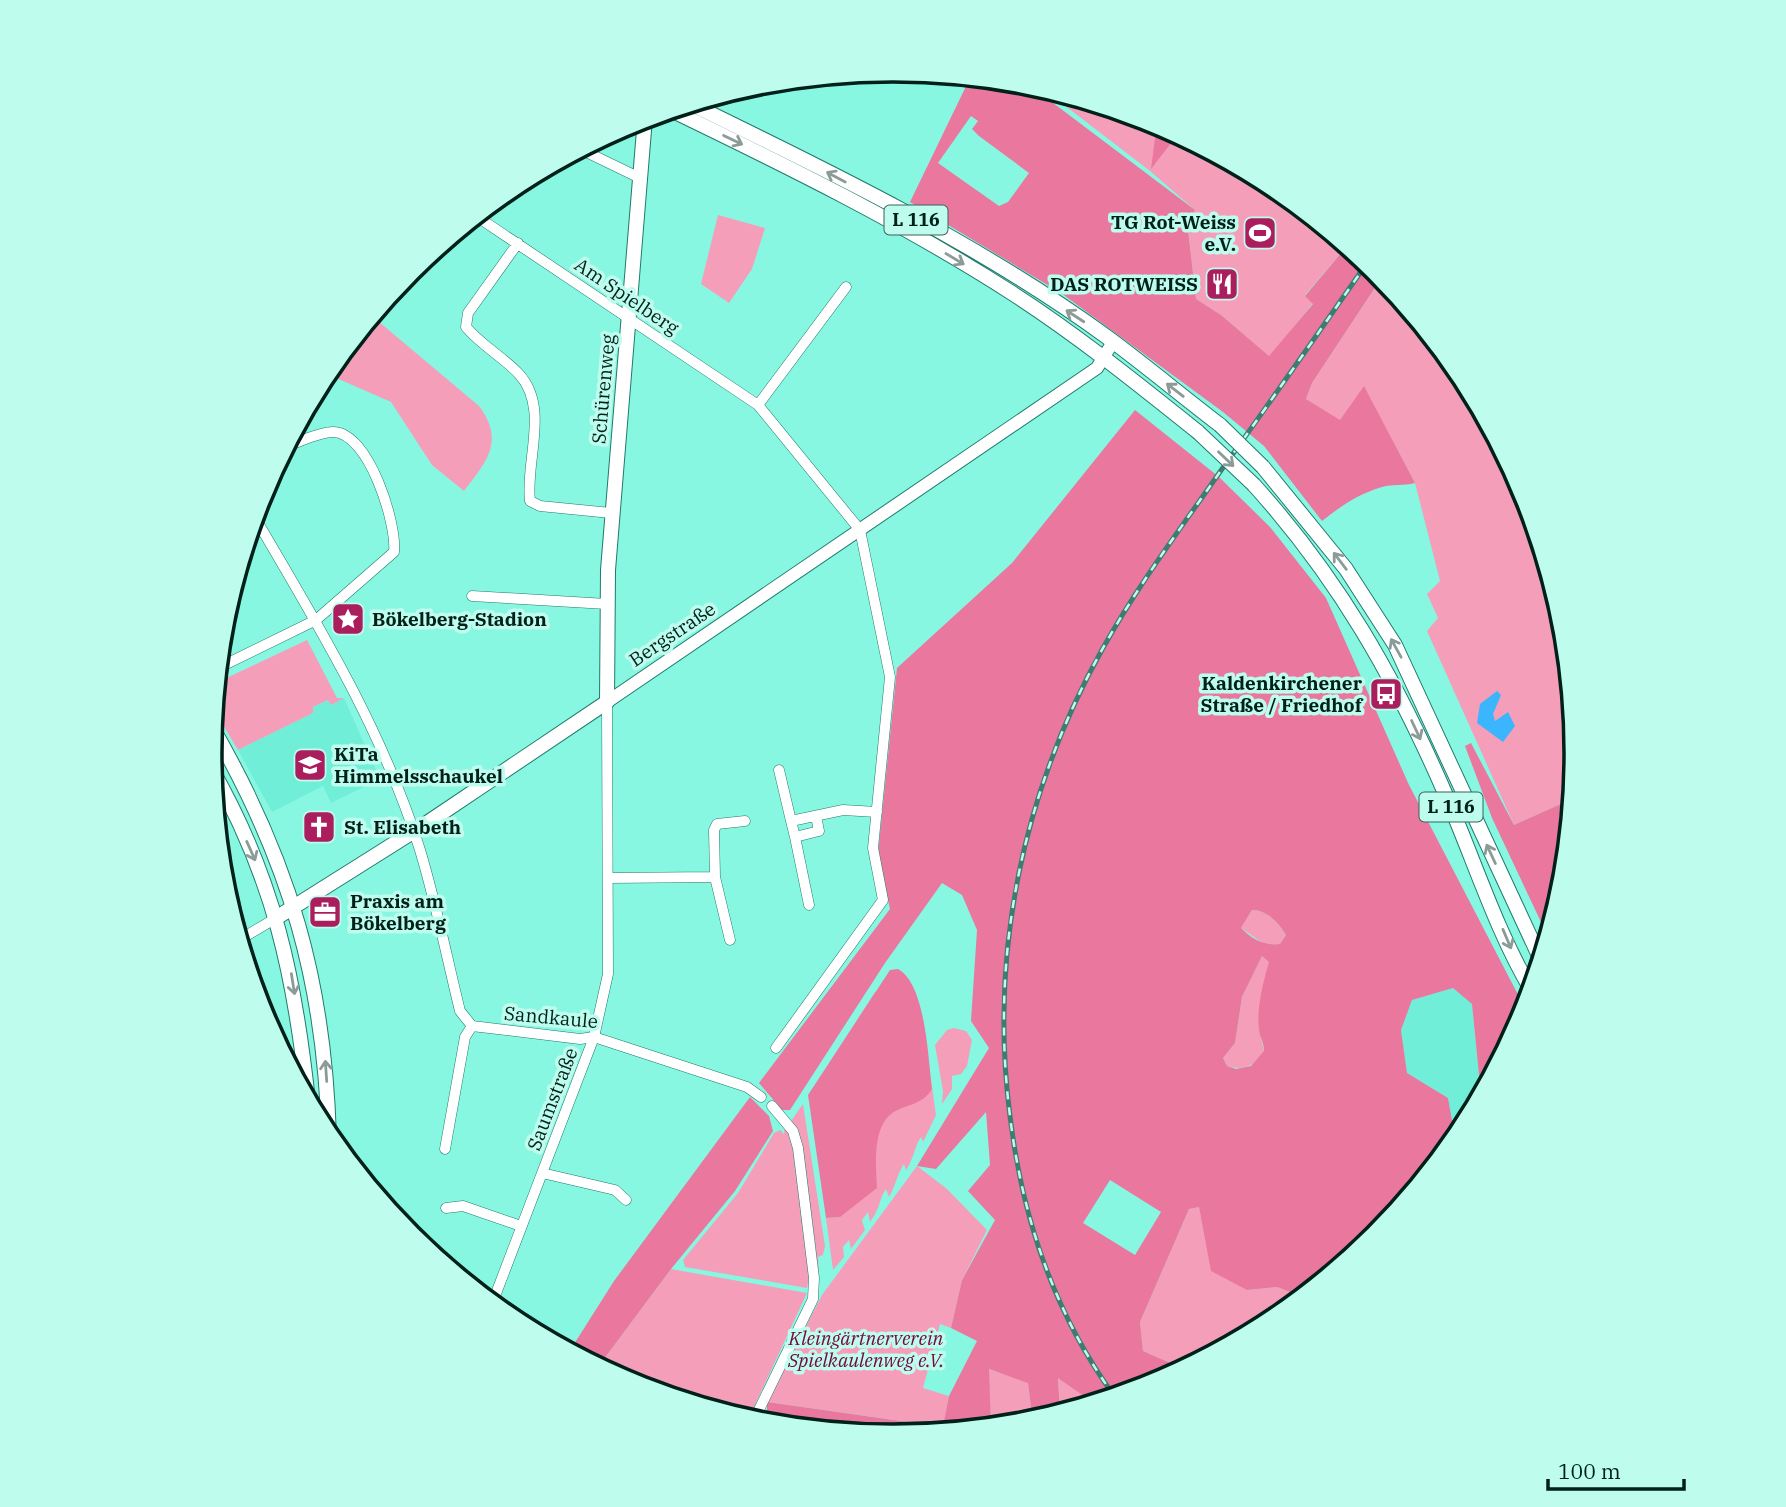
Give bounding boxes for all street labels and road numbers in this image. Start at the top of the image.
road number: L 116 [884,205,948,234]
street label: Am Spielberg [570,252,684,340]
street label: Schürenweg [586,332,620,445]
street label: Bergstraße [624,596,720,672]
road number: L 116 [1420,792,1482,822]
street label: Sandkaule [503,1001,599,1033]
street label: Saumstraße [521,1044,583,1154]

